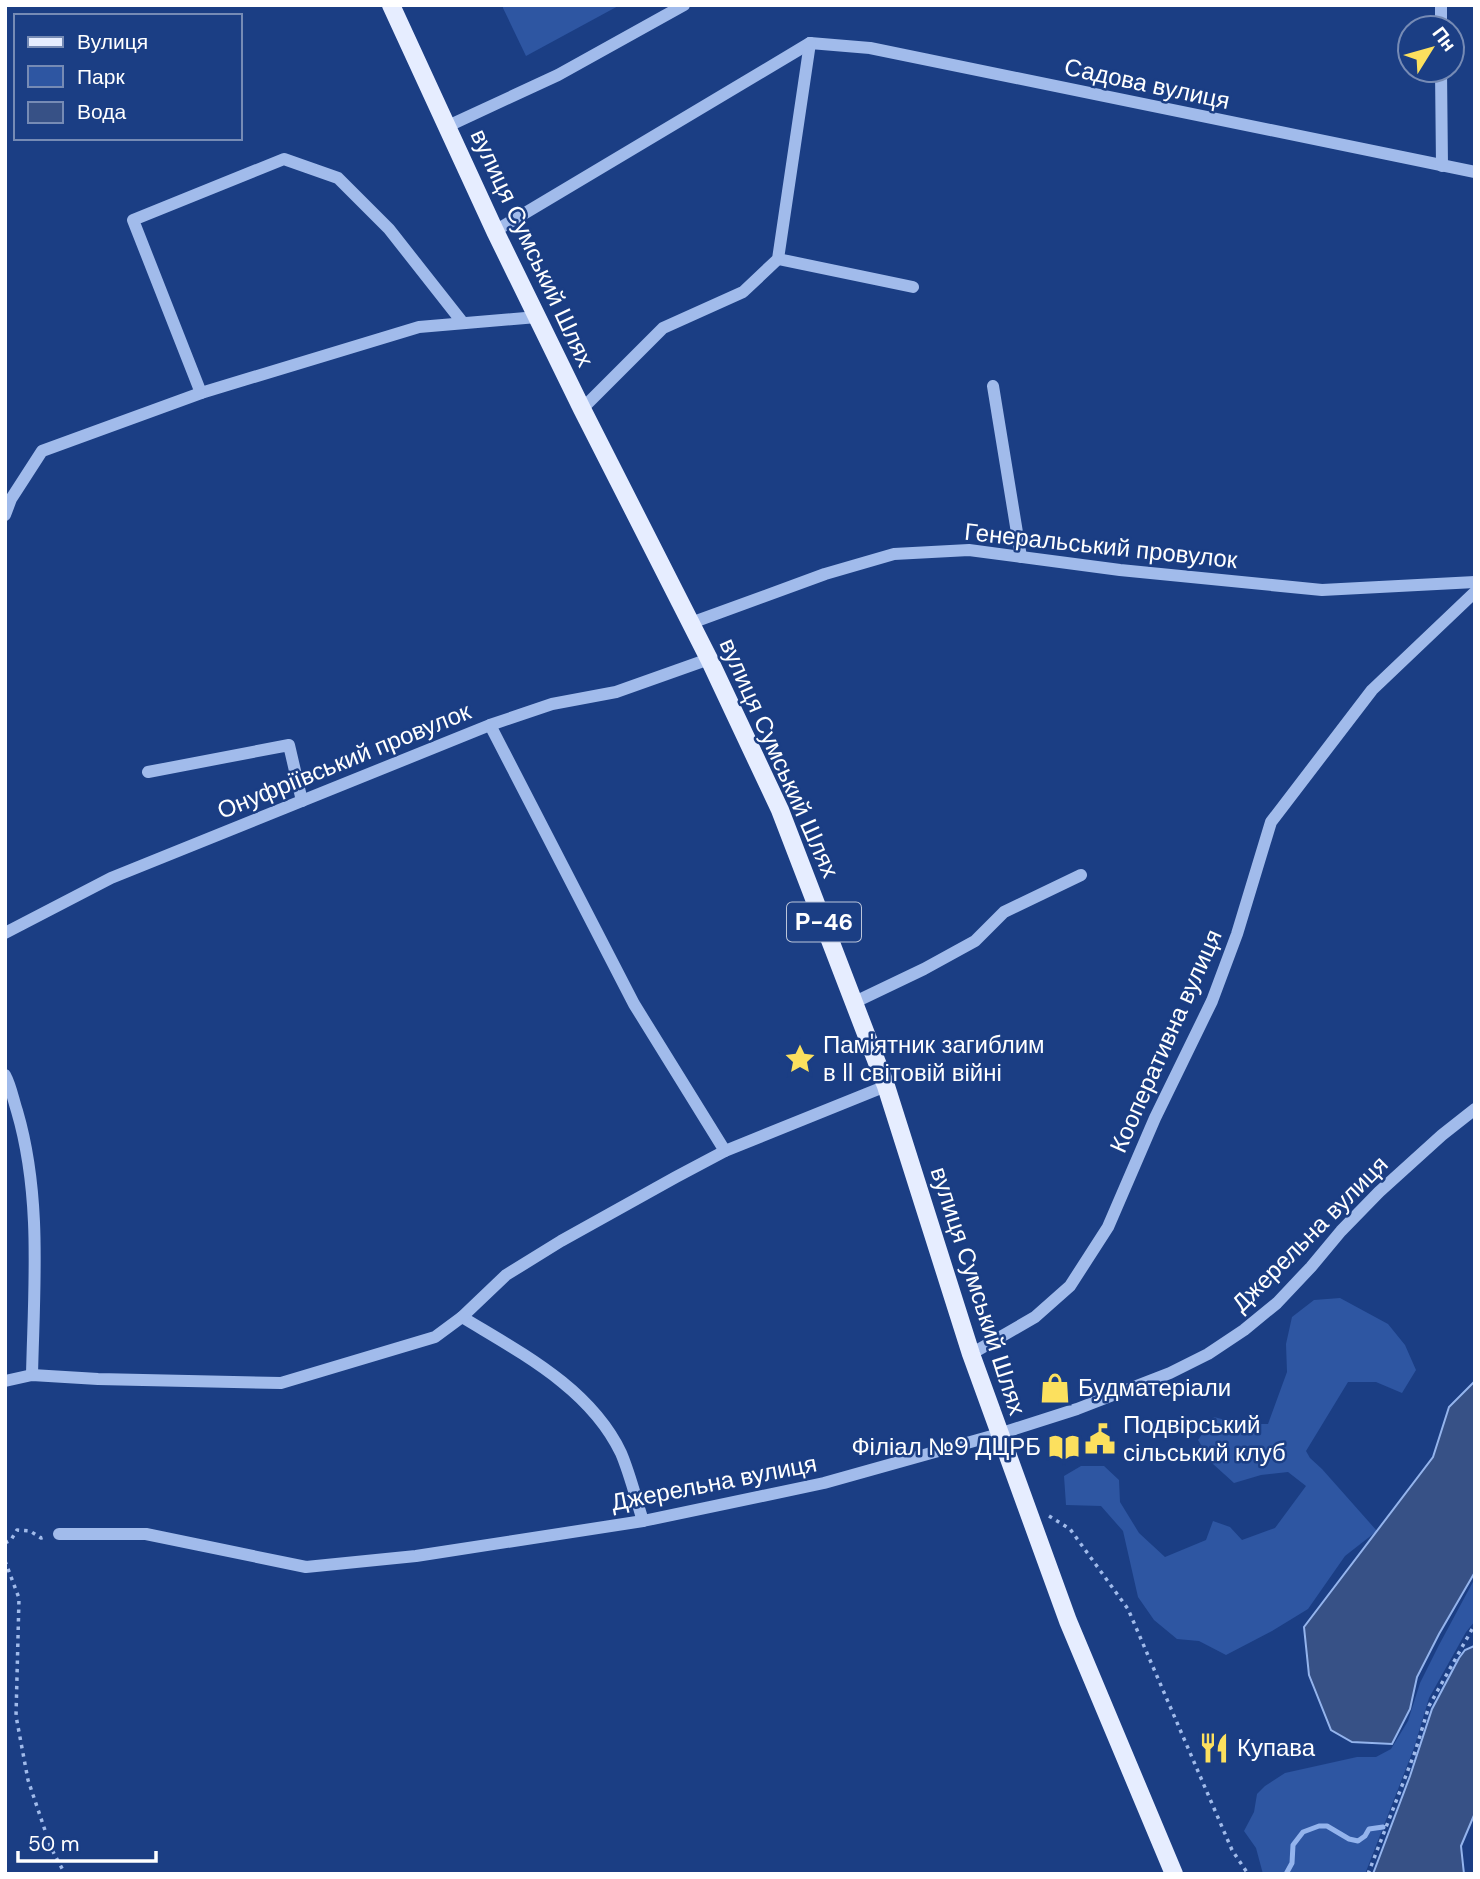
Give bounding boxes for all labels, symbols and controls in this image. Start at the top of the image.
legend [14,14,242,140]
north arrow [1396,14,1466,84]
text: Пн [1427,22,1462,57]
text: Вулиця [77,28,148,56]
street label: Садова вулиця [1062,51,1233,116]
text: Парк [77,63,125,91]
text: Вода [77,98,126,126]
street label: вулиця Сумський Шлях [464,124,601,372]
street label: Генеральський провулок [963,516,1240,575]
street label: вулиця Сумський Шлях [713,633,846,882]
street label: Онуфріївський провулок [212,695,476,826]
road number: Р-46 [787,903,861,942]
street label: Кооперативна вулиця [1102,924,1229,1157]
place label: Пам'ятник загиблим в II світовій війні [823,1029,1045,1088]
place icon: Пам'ятник загиблим в II світовій війні [783,1042,817,1076]
street label: Джерельна вулиця [1225,1149,1394,1318]
street label: вулиця Сумський Шлях [924,1163,1033,1419]
shop icon: Будматеріали [1038,1371,1072,1405]
place label: Будматеріали [1078,1372,1231,1403]
place label: Подвірський сільський клуб [1123,1409,1286,1468]
public building icon: Подвірський сільський клуб [1083,1422,1117,1456]
library icon: Філіал №9 ДЦРБ [1047,1430,1081,1464]
place label: Філіал №9 ДЦРБ [851,1431,1041,1462]
street label: Джерельна вулиця [608,1447,819,1518]
restaurant icon: Купава [1197,1731,1231,1765]
place label: Купава [1237,1732,1316,1763]
scale bar [18,1820,156,1864]
text: 50 m [28,1830,79,1858]

